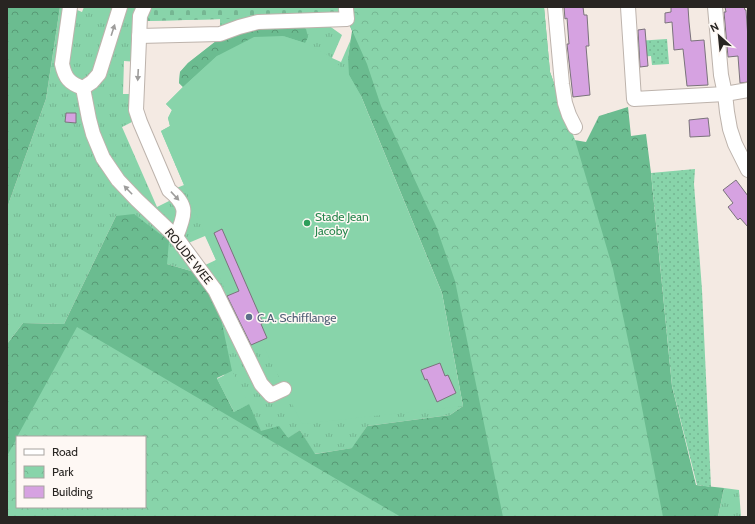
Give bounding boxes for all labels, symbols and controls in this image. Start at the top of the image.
north arrow [699,16,739,56]
text: N [708,19,721,35]
one-way arrow [110,24,116,36]
one-way arrow [135,69,141,82]
one-way arrow [123,185,133,195]
one-way arrow [170,191,180,201]
place label: Stade Jean Jacoby [314,209,369,238]
marker: Stade Jean Jacoby [302,218,312,228]
street label: ROUDE WEE [162,225,216,287]
place label: C.A. Schifflange [257,310,336,325]
marker: C.A. Schifflange [244,312,254,322]
legend [16,436,146,508]
text: Road [52,444,78,459]
text: Park [52,464,74,479]
text: Building [52,484,94,499]

